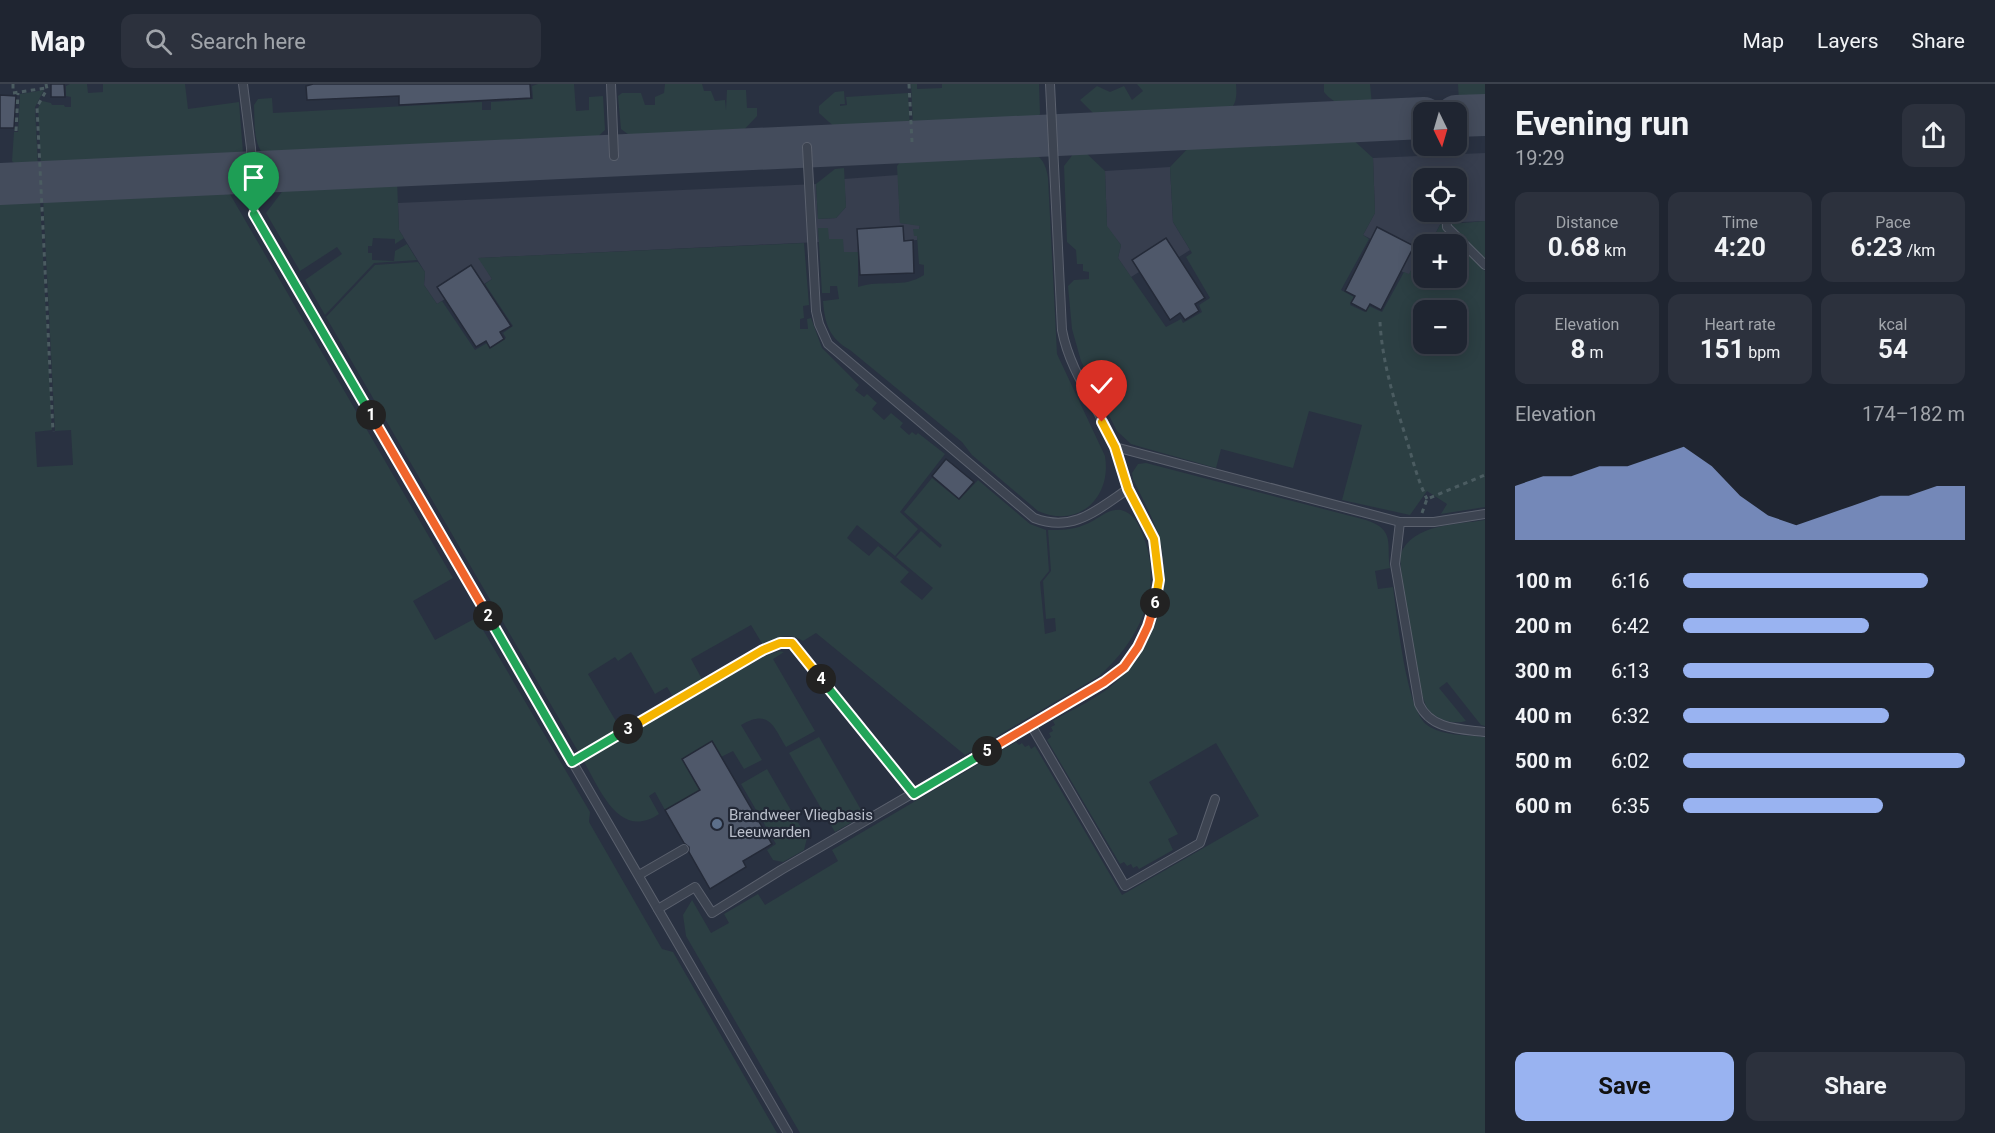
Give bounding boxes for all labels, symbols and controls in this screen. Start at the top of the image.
search box [121,14,541,68]
text: Map [30,25,85,58]
icon: search [142,25,175,58]
text: Search here [190,29,306,54]
text: Map [1742,29,1784,53]
text: Layers [1817,29,1878,53]
text: Share [1911,29,1965,53]
north arrow [1413,102,1467,156]
map controls [1413,102,1467,354]
text: Evening run [1515,104,1689,143]
button: share [1902,104,1965,167]
text: 19:29 [1515,146,1565,170]
pin [228,152,279,214]
icon: arrive [237,161,270,194]
button: locate [1413,168,1467,222]
text: Distance [1556,213,1618,232]
text: Time [1722,213,1758,232]
text: Pace [1875,213,1911,232]
text: 0.68 [1548,232,1600,262]
text: 4:20 [1714,232,1766,262]
text: 6:23 [1851,232,1903,262]
button: + [1413,234,1467,288]
text: km [1600,241,1626,260]
text: /km [1903,241,1935,260]
button: − [1413,300,1467,354]
text: Elevation [1555,315,1619,334]
text: Heart rate [1704,315,1776,334]
text: kcal [1879,315,1907,334]
text: 8 [1571,334,1585,364]
text: 151 [1700,334,1744,364]
text: 54 [1878,334,1908,364]
text: m [1585,343,1603,362]
text: bpm [1744,343,1780,362]
pin [1076,360,1127,422]
icon: check [1085,369,1118,402]
pin: 1 [356,400,386,430]
text: Elevation [1515,402,1596,426]
text: 174–182 m [1862,402,1965,426]
text: 1 [366,405,376,424]
text: 100 m [1515,569,1572,593]
text: 6:16 [1611,569,1650,593]
pin: 6 [1140,588,1170,618]
text: 6 [1150,593,1160,612]
pin: 2 [473,601,503,631]
text: 2 [483,606,493,625]
text: 200 m [1515,614,1572,638]
text: 6:42 [1611,614,1650,638]
text: 300 m [1515,659,1572,683]
text: 6:13 [1611,659,1650,683]
pin: 4 [806,664,836,694]
text: 4 [816,669,826,688]
text: 400 m [1515,704,1572,728]
text: 6:32 [1611,704,1650,728]
pin: 3 [613,714,643,744]
text: 3 [623,719,633,738]
pin: 5 [972,736,1002,766]
text: 5 [982,741,992,760]
text: 500 m [1515,749,1572,773]
text: 6:02 [1611,749,1650,773]
text: 600 m [1515,794,1572,818]
text: 6:35 [1611,794,1650,818]
place label: Brandweer Vliegbasis Leeuwarden [729,806,873,841]
marker: Brandweer Vliegbasis Leeuwarden [710,817,724,831]
button: Save [1515,1052,1734,1121]
button: Share [1746,1052,1965,1121]

